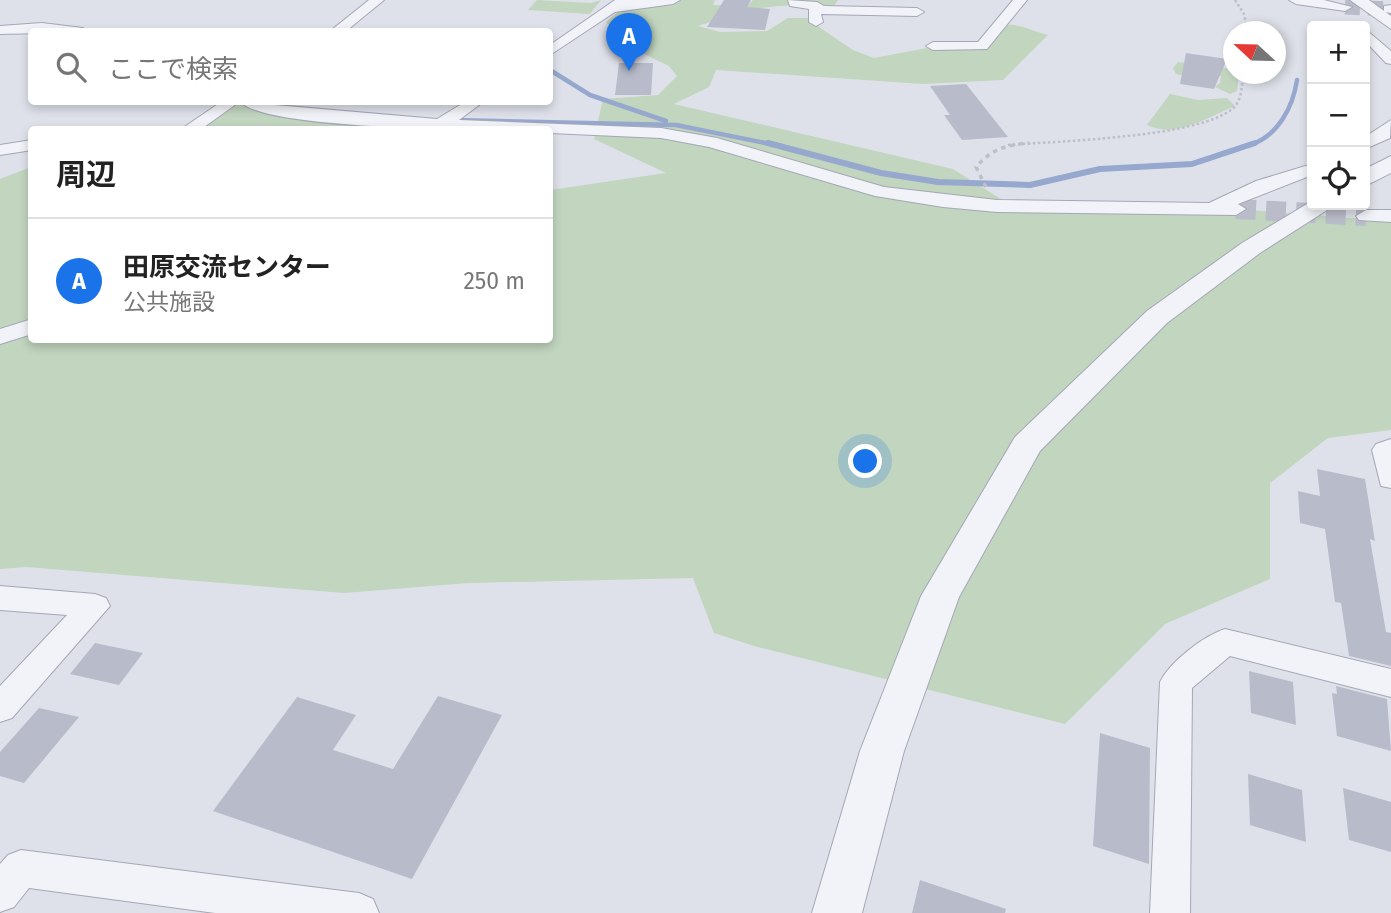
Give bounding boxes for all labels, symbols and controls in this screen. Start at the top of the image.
pin: A [606,13,652,71]
north arrow [1223,21,1286,84]
map controls [1307,21,1370,210]
button: + [1307,21,1370,84]
search box [28,28,553,105]
icon: search [52,48,90,86]
text: ここで検索 [108,54,238,85]
button: − [1307,84,1370,147]
button: locate [1307,147,1370,210]
text: 周辺 [56,157,116,193]
text: 田原交流センター [123,252,331,283]
text: A [72,267,86,295]
text: 250 m [463,267,525,295]
text: 公共施設 [123,288,215,316]
your location [848,444,882,478]

